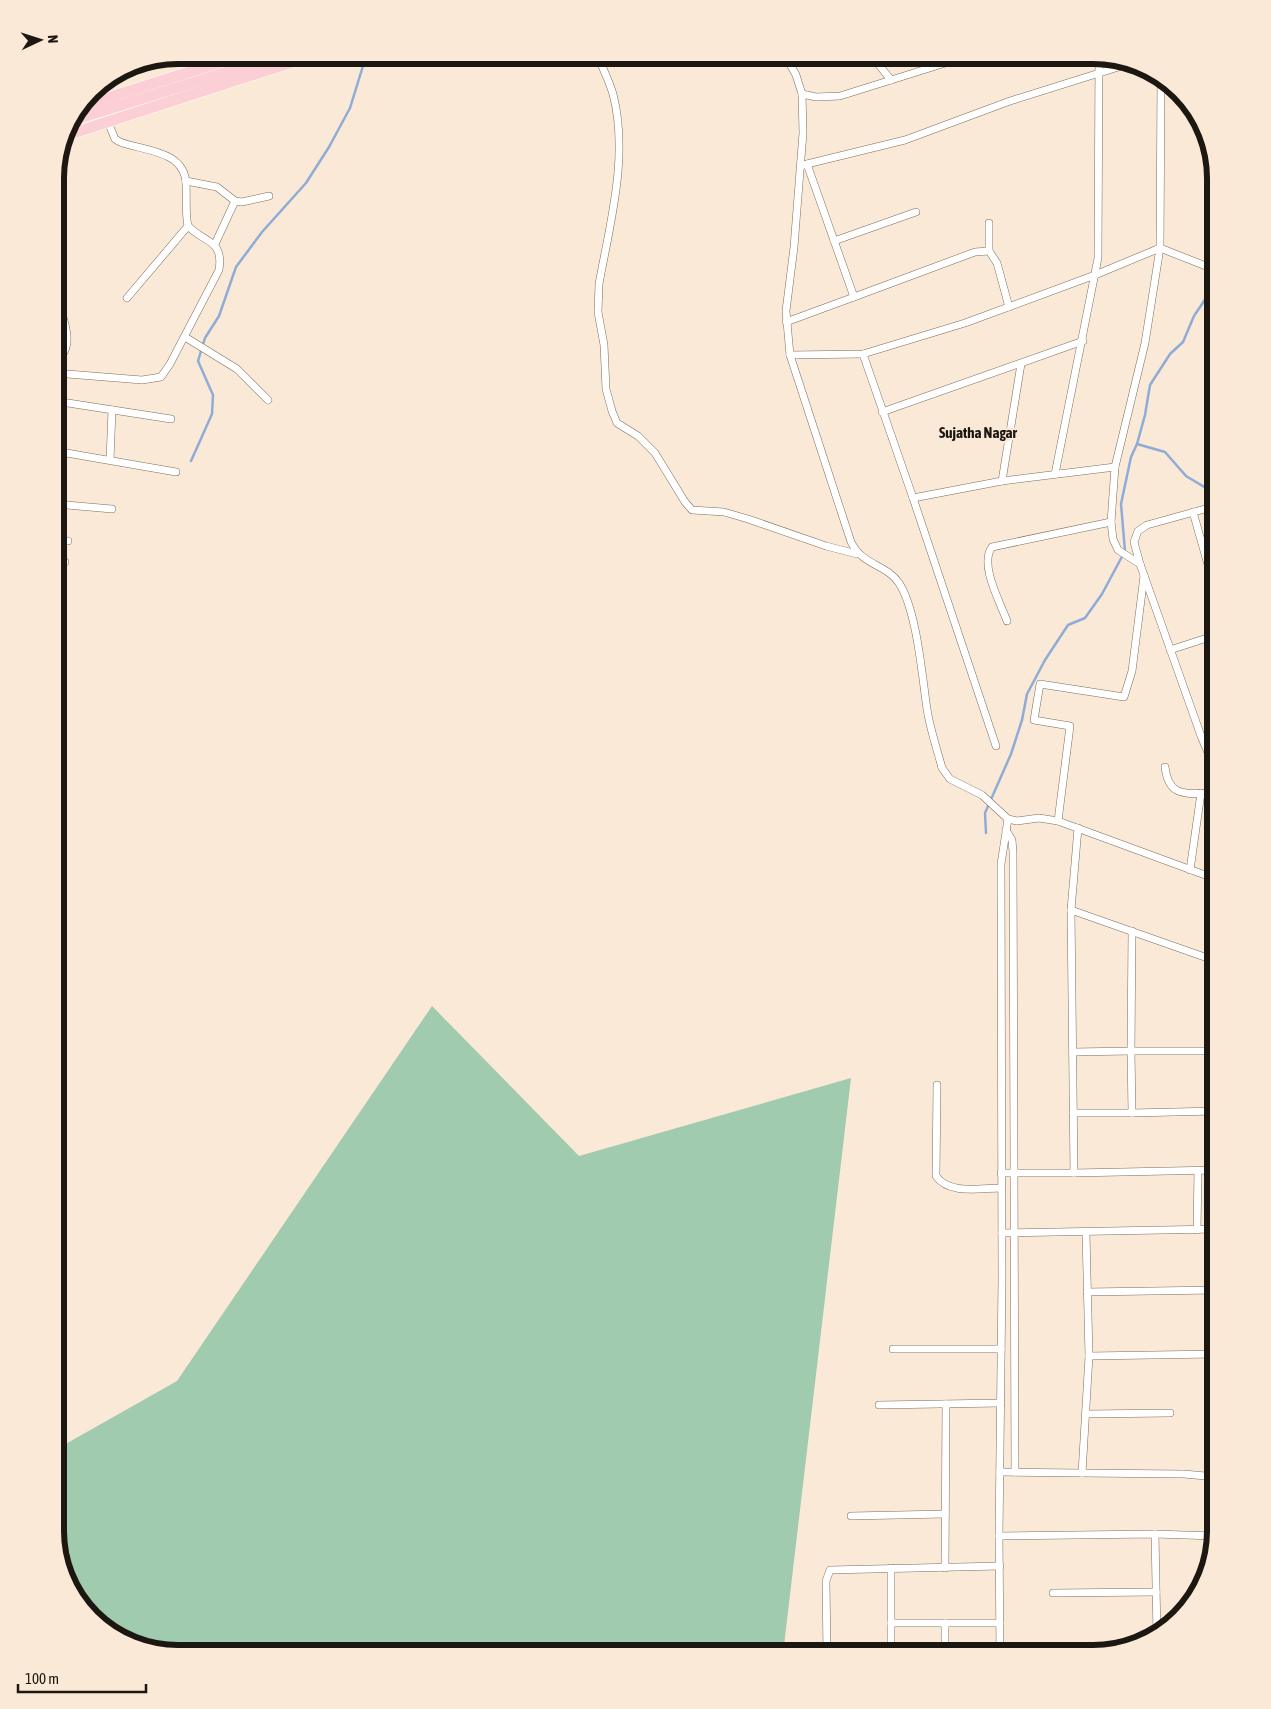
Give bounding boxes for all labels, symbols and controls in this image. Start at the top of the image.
north arrow [15,15,65,65]
text: N [45,34,61,44]
district label: Sujatha Nagar [939,424,1018,441]
scale bar [18,1662,145,1694]
text: 100 m [25,1670,59,1687]

